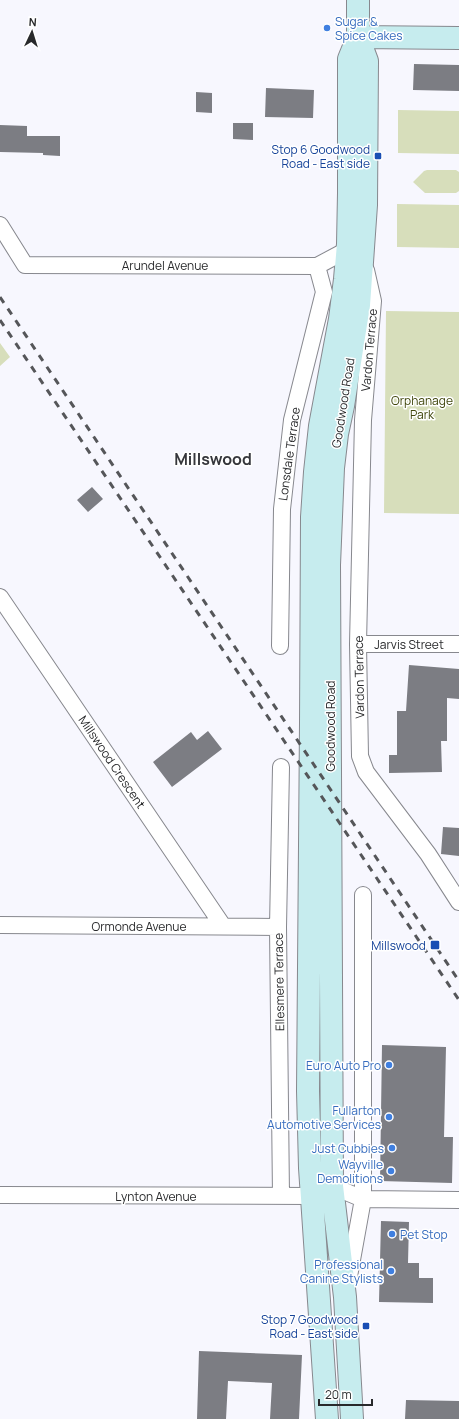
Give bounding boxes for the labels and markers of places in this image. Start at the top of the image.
place label: Sugar & Spice Cakes [335,13,403,44]
marker: Sugar & Spice Cakes [322,23,332,33]
place label: Stop 6 Goodwood Road - East side [272,141,370,172]
marker: Stop 6 Goodwood Road - East side [373,151,383,161]
place label: Millswood [371,937,426,954]
marker: Millswood [429,939,441,951]
place label: Euro Auto Pro [306,1057,381,1074]
marker: Euro Auto Pro [384,1060,394,1070]
place label: Fullarton Automotive Services [267,1102,381,1133]
marker: Fullarton Automotive Services [384,1112,394,1122]
place label: Just Cubbies [312,1140,384,1157]
marker: Just Cubbies [387,1143,397,1153]
place label: Wayville Demolitions [317,1156,383,1187]
marker: Wayville Demolitions [386,1166,396,1176]
place label: Pet Stop [400,1226,448,1243]
marker: Pet Stop [387,1229,397,1239]
place label: Professional Canine Stylists [300,1256,383,1287]
marker: Professional Canine Stylists [386,1266,396,1276]
place label: Stop 7 Goodwood Road - East side [261,1311,358,1342]
marker: Stop 7 Goodwood Road - East side [361,1321,371,1331]

